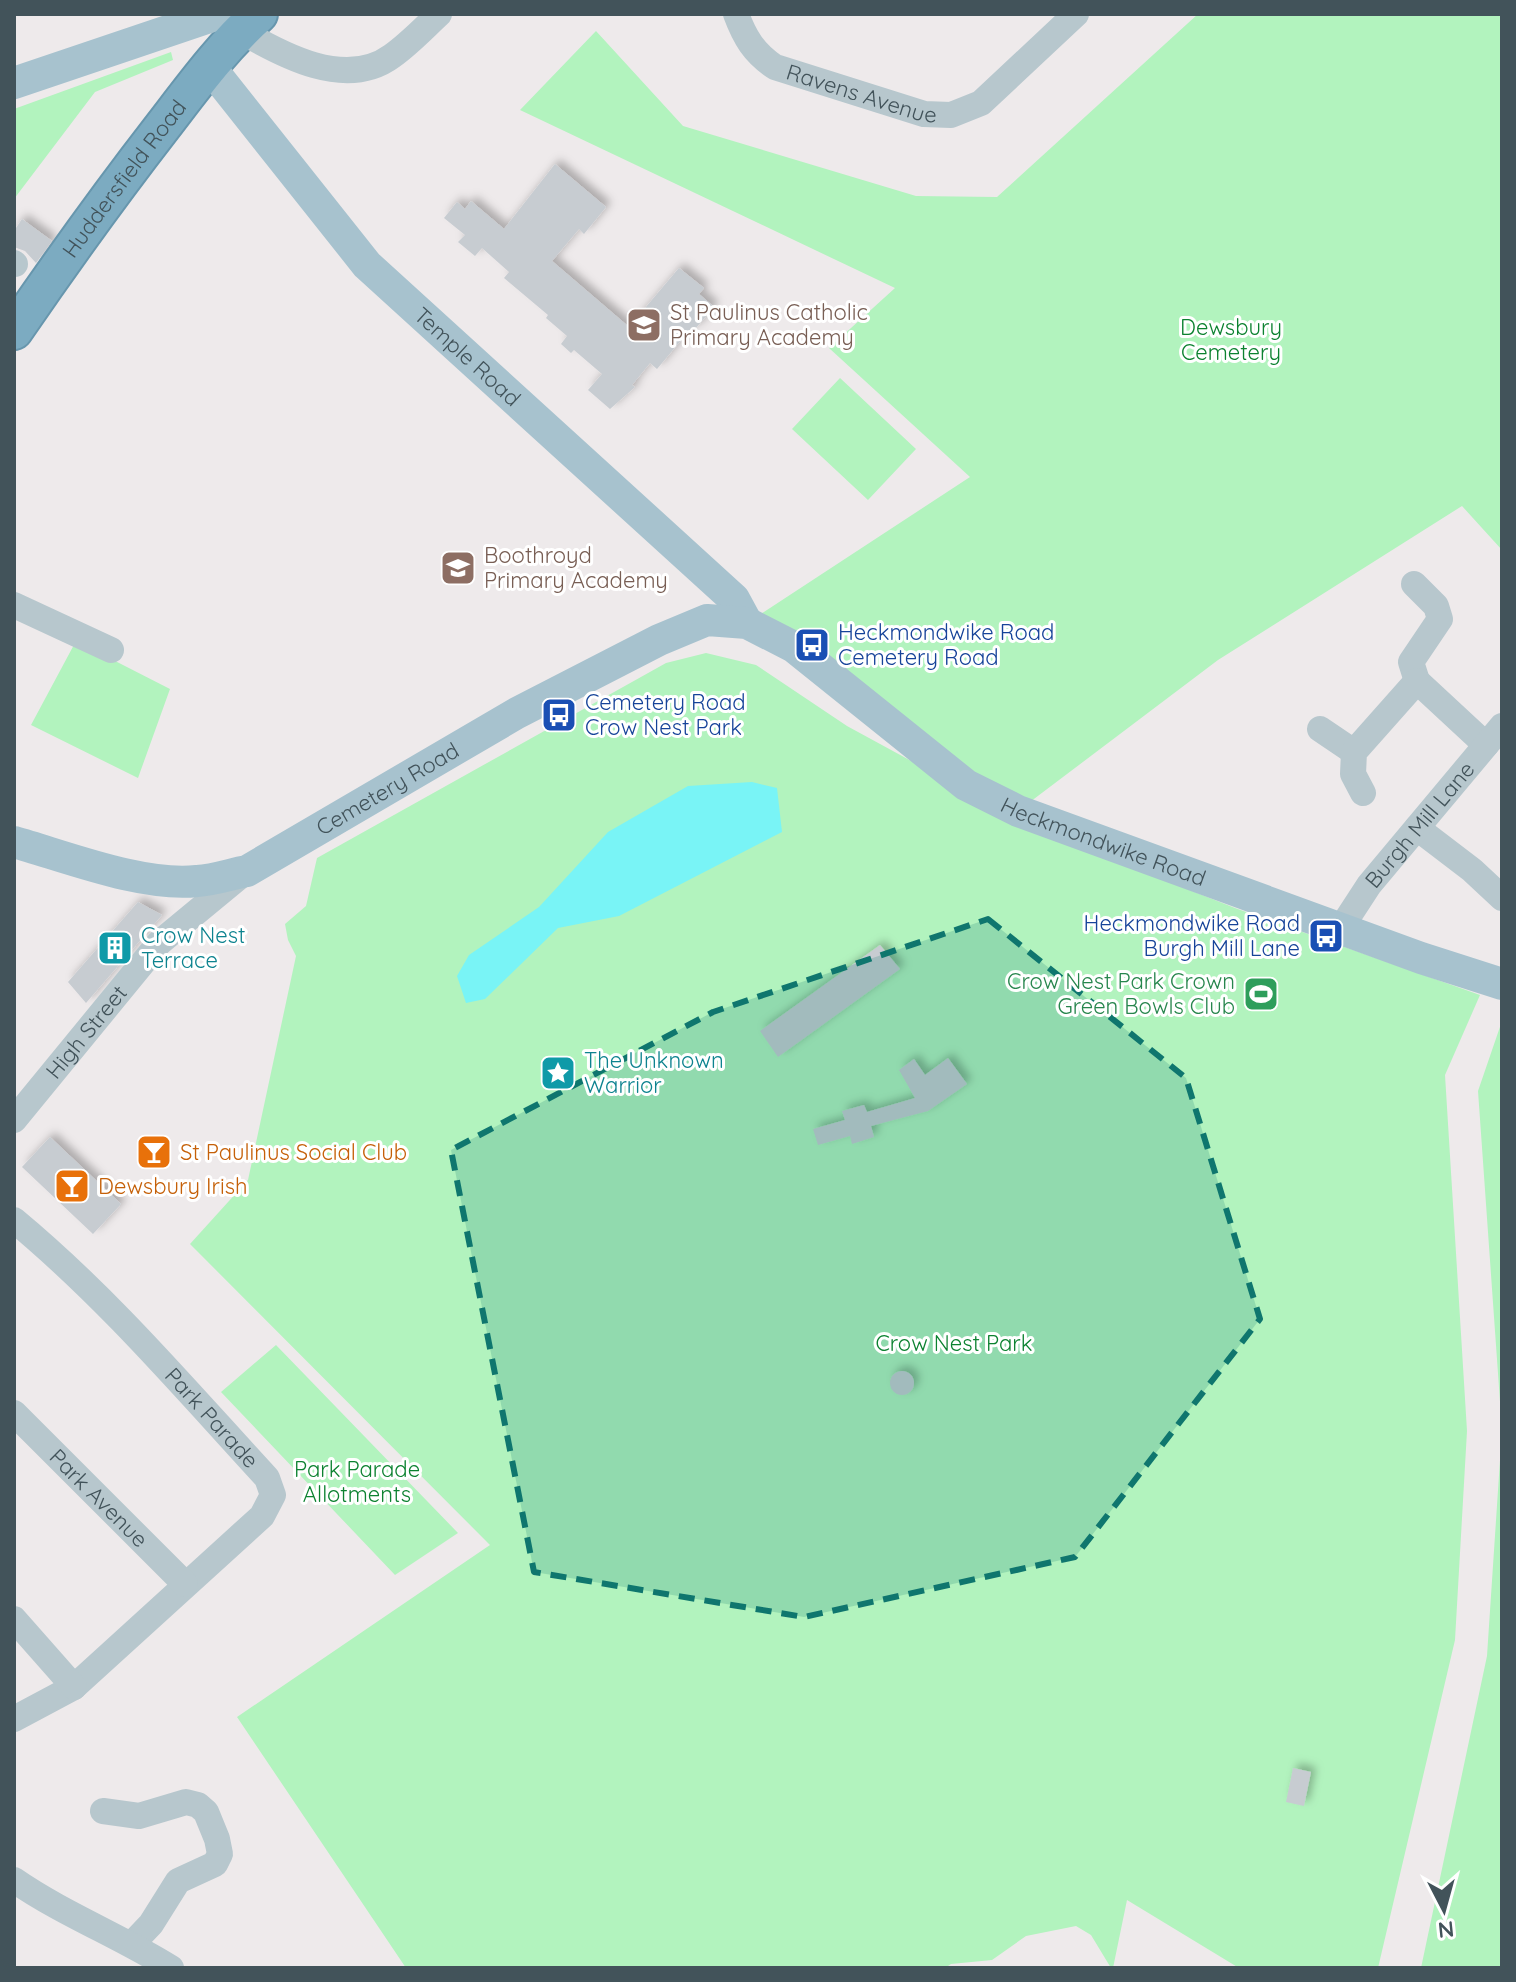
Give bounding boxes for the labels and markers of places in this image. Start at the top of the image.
place label: St Paulinus Catholic Primary Academy [670,298,868,351]
school or university icon: St Paulinus Catholic Primary Academy [625,306,663,344]
place label: Boothroyd Primary Academy [484,541,668,594]
school or university icon: Boothroyd Primary Academy [439,549,477,587]
place label: Heckmondwike Road Cemetery Road [838,618,1054,671]
bus stop icon: Heckmondwike Road Cemetery Road [793,626,831,664]
place label: Cemetery Road Crow Nest Park [585,688,746,741]
bus stop icon: Cemetery Road Crow Nest Park [540,696,578,734]
place label: Heckmondwike Road Burgh Mill Lane [1084,909,1300,962]
bus stop icon: Heckmondwike Road Burgh Mill Lane [1307,917,1345,955]
place label: Crow Nest Terrace [141,921,245,974]
building icon: Crow Nest Terrace [96,929,134,967]
place label: Crow Nest Park Crown Green Bowls Club [1007,967,1235,1020]
sports icon: Crow Nest Park Crown Green Bowls Club [1242,975,1280,1013]
place label: The Unknown Warrior [584,1046,724,1099]
place icon: The Unknown Warrior [539,1054,577,1092]
bar icon: St Paulinus Social Club [135,1133,173,1171]
place label: St Paulinus Social Club [180,1138,407,1166]
bar icon: Dewsbury Irish [53,1167,91,1205]
place label: Dewsbury Irish [98,1172,248,1200]

